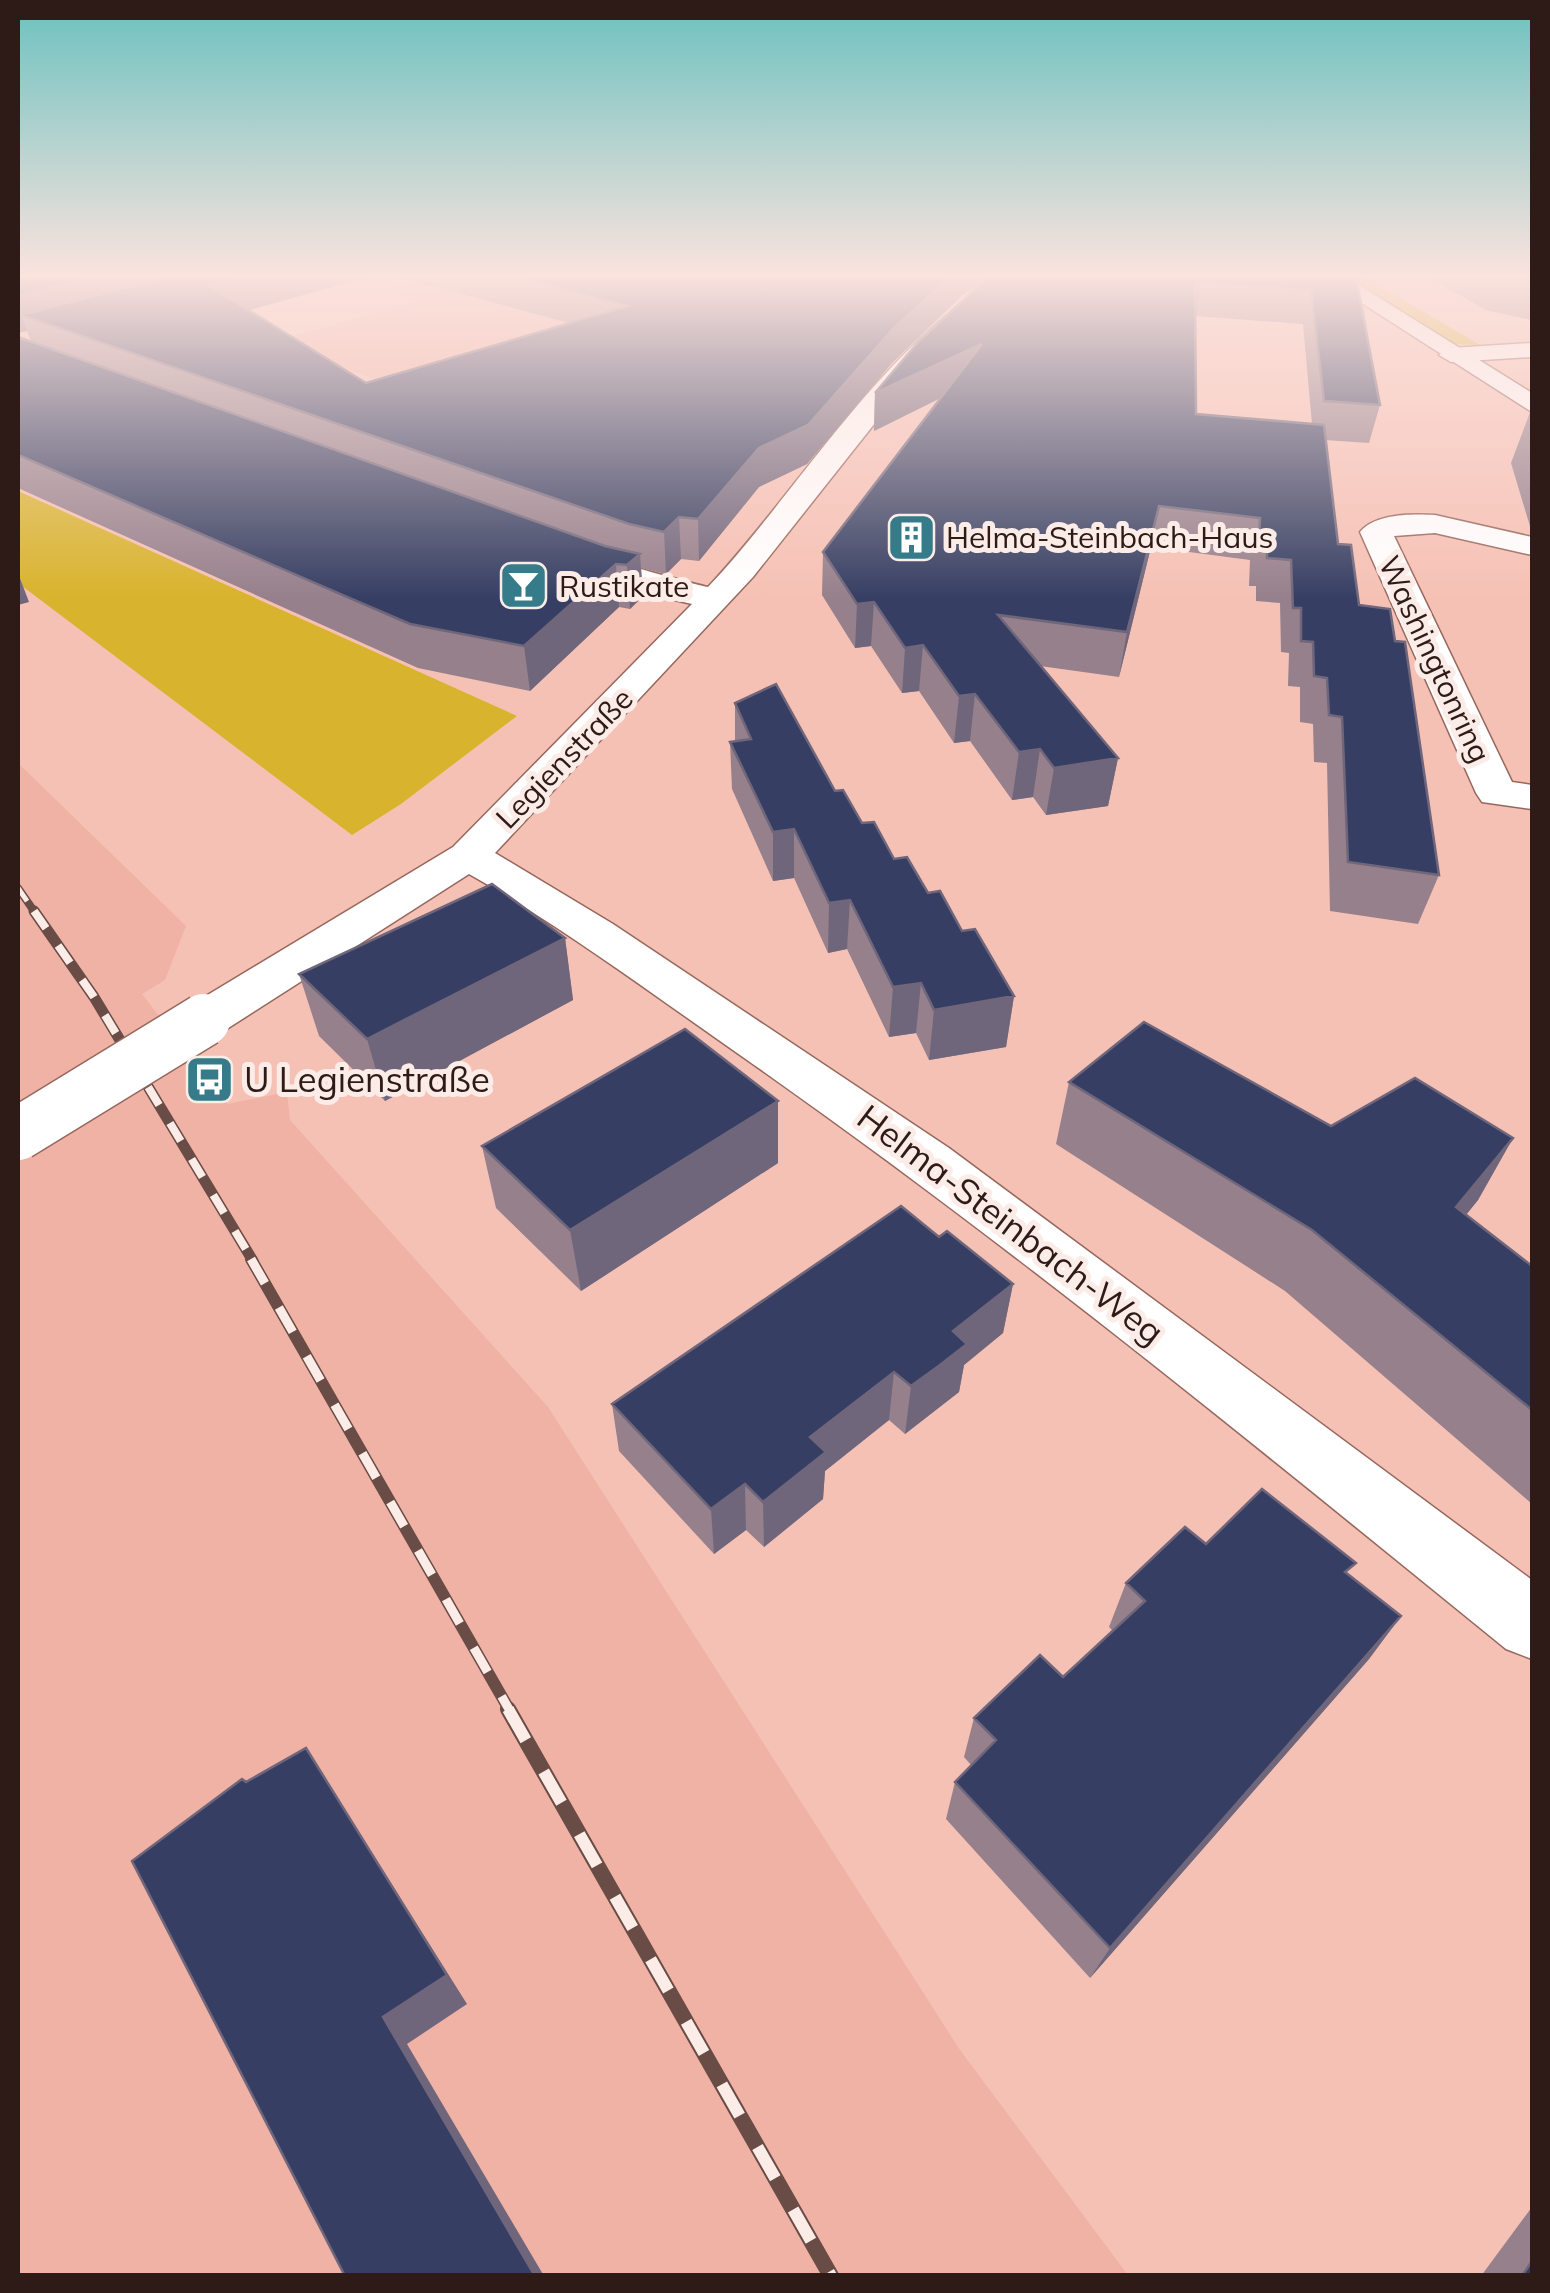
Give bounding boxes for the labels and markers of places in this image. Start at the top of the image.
building icon: Helma-Steinbach-Haus [885,511,937,563]
place label: Helma-Steinbach-Haus [946,518,1274,556]
bar icon: Rustikate [498,560,550,612]
place label: Rustikate [559,567,689,605]
bus stop icon: U Legienstraße [183,1053,235,1105]
place label: U Legienstraße [244,1057,490,1101]

